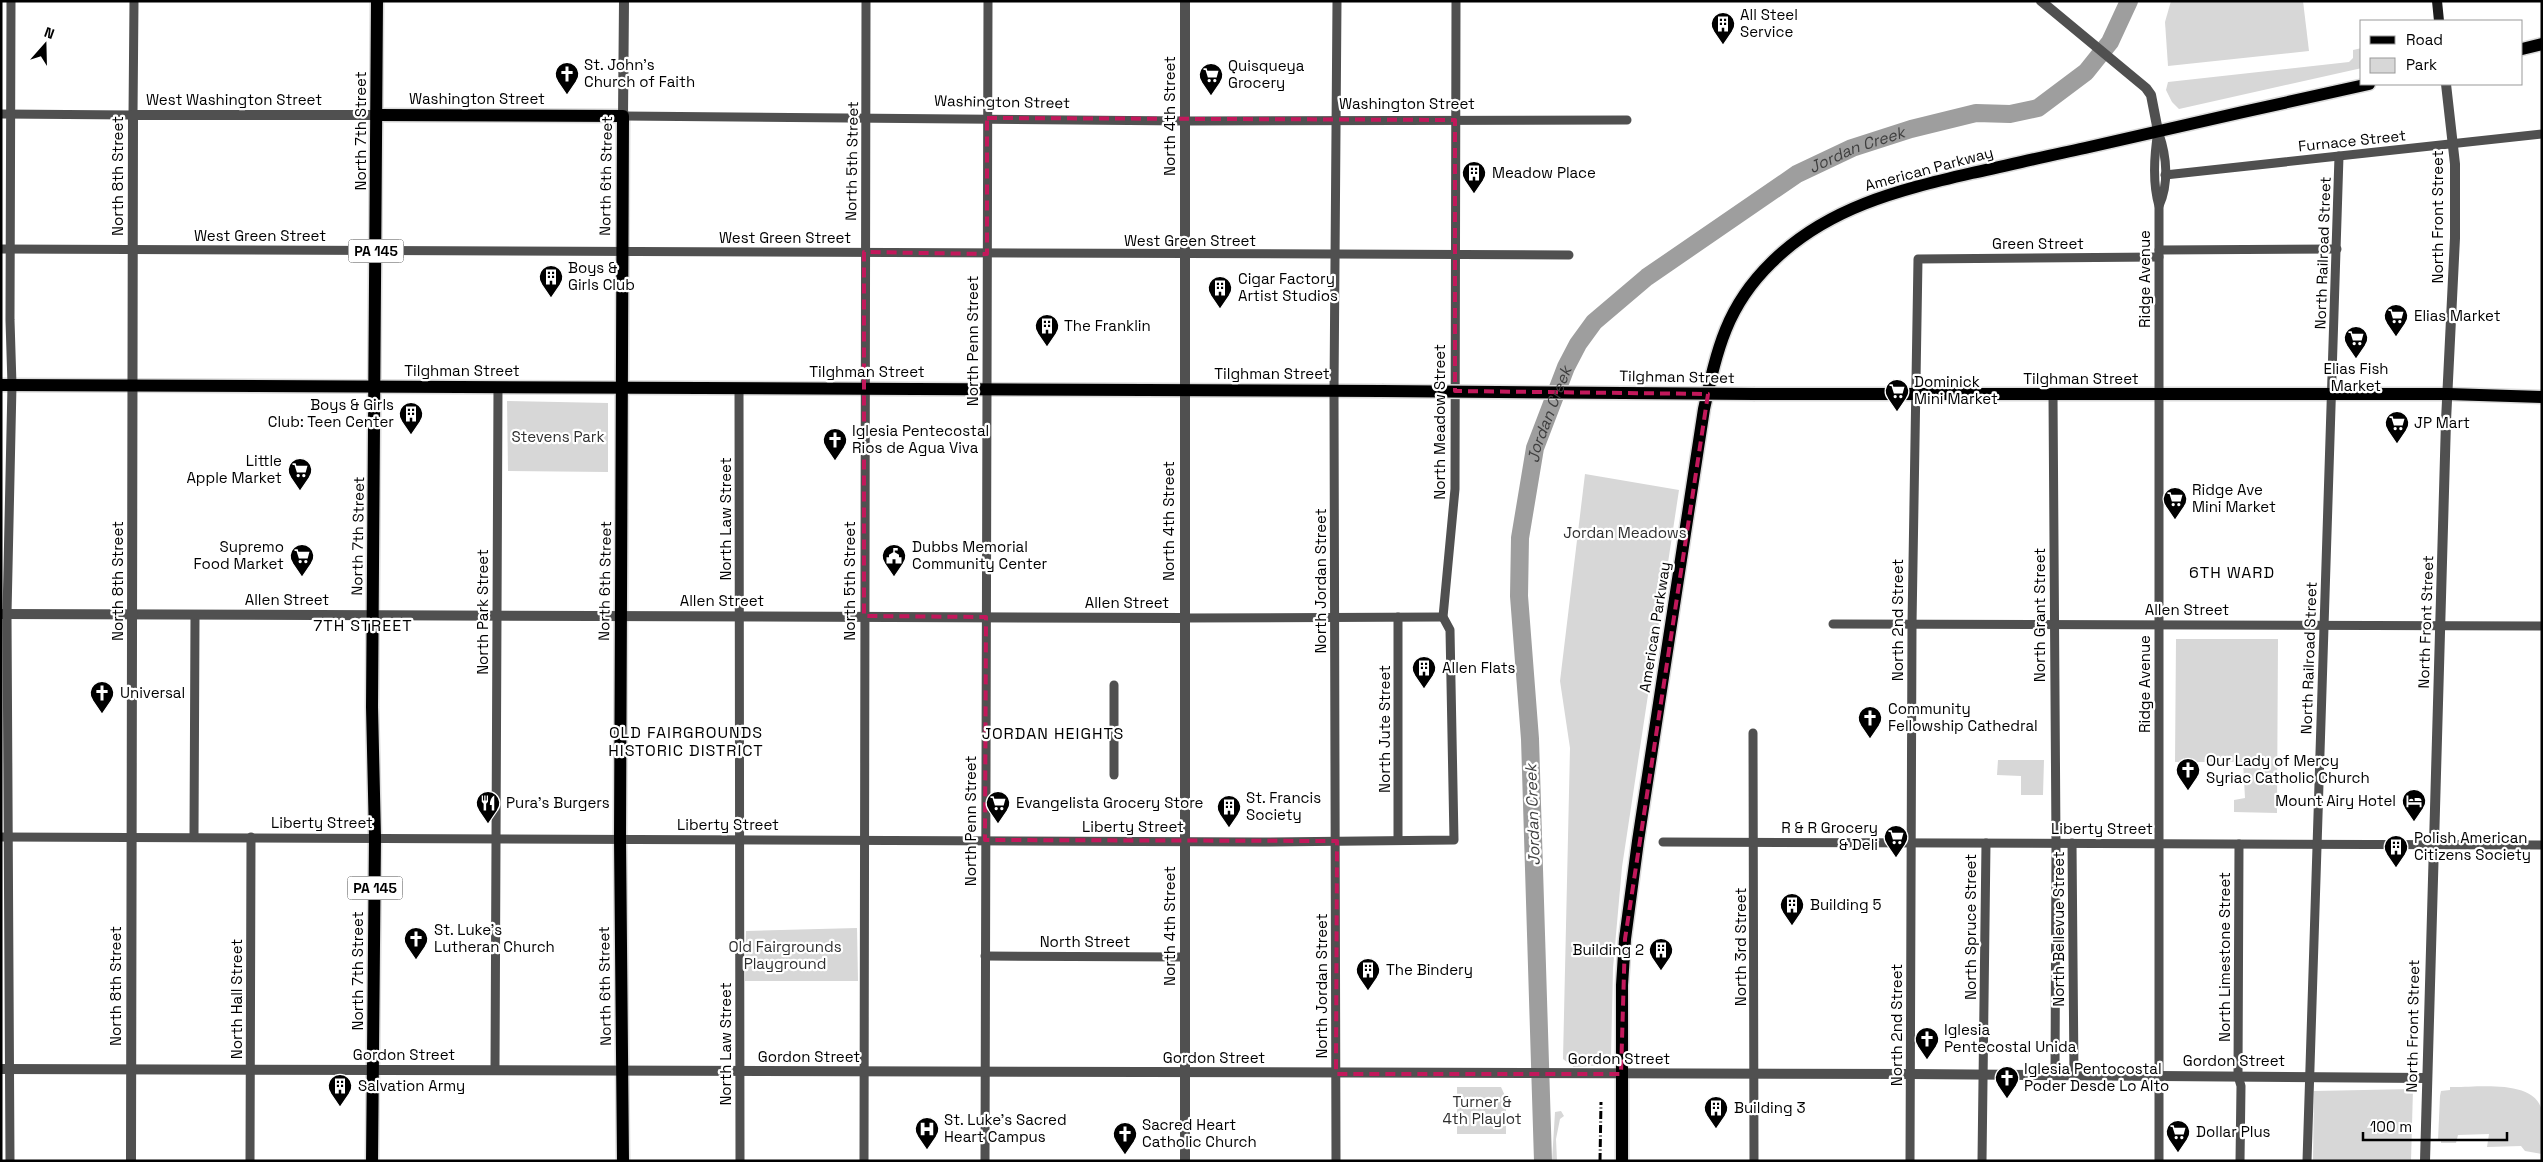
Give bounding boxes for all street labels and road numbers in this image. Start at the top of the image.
street label: North 4th Street [1160,56,1179,176]
street label: North 7th Street [351,71,370,191]
street label: Washington Street [409,89,545,108]
street label: West Washington Street [146,90,322,109]
street label: Washington Street [934,91,1070,112]
street label: Washington Street [1339,94,1475,113]
street label: North 5th Street [841,101,862,221]
street label: North 8th Street [108,116,127,236]
street label: North 6th Street [595,116,616,236]
street label: Furnace Street [2297,125,2407,156]
street label: American Parkway [1863,142,1995,195]
street label: North Front Street [2428,150,2447,284]
street label: North Railroad Street [2310,176,2335,330]
street label: West Green Street [194,226,326,245]
street label: West Green Street [719,228,851,247]
street label: Ridge Avenue [2135,230,2154,328]
street label: West Green Street [1124,231,1256,250]
street label: Green Street [1992,234,2084,253]
road number: PA 145 [348,240,404,262]
street label: North Penn Street [963,276,982,406]
street label: North Meadow Street [1430,344,1449,500]
street label: Tilghman Street [404,361,520,380]
street label: Tilghman Street [809,362,925,381]
street label: Tilghman Street [1214,364,1330,383]
street label: Tilghman Street [1619,366,1735,387]
street label: Tilghman Street [2023,369,2139,388]
street label: North Law Street [716,457,735,581]
street label: North 4th Street [1159,461,1178,581]
street label: North 7th Street [347,476,368,596]
street label: North Jordan Street [1311,508,1330,654]
street label: North 8th Street [108,521,127,641]
street label: North 6th Street [594,521,615,641]
street label: North 5th Street [840,521,859,641]
street label: North Grant Street [2030,548,2049,682]
street label: North Park Street [473,549,492,675]
street label: North Front Street [2414,555,2437,689]
street label: North 2nd Street [1888,559,1907,681]
street label: American Parkway [1635,560,1674,694]
street label: North Railroad Street [2296,581,2321,735]
street label: Allen Street [245,590,329,609]
street label: Allen Street [680,591,764,610]
street label: Allen Street [1085,593,1169,612]
street label: Allen Street [2145,600,2229,619]
street label: Ridge Avenue [2135,635,2154,733]
street label: North Jute Street [1375,665,1394,793]
street label: North Penn Street [961,756,980,886]
street label: Liberty Street [271,813,373,832]
street label: Liberty Street [677,815,779,834]
street label: Liberty Street [1082,817,1184,836]
street label: Liberty Street [2051,819,2153,838]
street label: North Bellevue Street [2049,851,2068,1007]
street label: North Spruce Street [1961,854,1980,1000]
street label: North 4th Street [1160,866,1179,986]
street label: North Limestone Street [2215,872,2234,1042]
road number: PA 145 [348,876,402,900]
street label: North 3rd Street [1731,888,1750,1006]
street label: North 7th Street [348,911,367,1031]
street label: North Jordan Street [1312,913,1331,1059]
street label: North 8th Street [106,926,125,1046]
street label: North 6th Street [594,926,615,1046]
street label: North Street [1040,932,1130,951]
street label: North Hall Street [227,939,246,1059]
street label: North Front Street [2402,959,2423,1093]
street label: North 2nd Street [1887,964,1906,1086]
street label: North Law Street [716,982,735,1106]
street label: Gordon Street [353,1045,455,1064]
street label: Gordon Street [758,1047,860,1066]
street label: Gordon Street [1163,1048,1265,1067]
street label: Gordon Street [1568,1049,1670,1068]
street label: Gordon Street [2183,1051,2285,1070]

